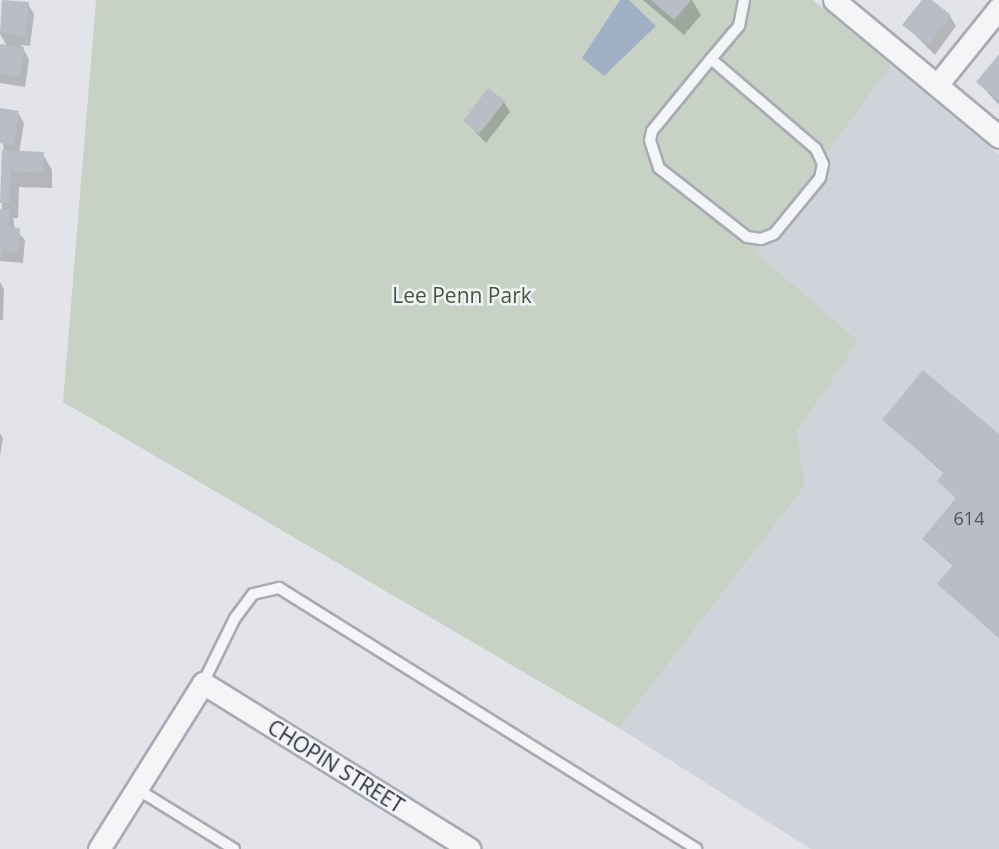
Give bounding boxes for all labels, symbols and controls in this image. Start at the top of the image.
park label: Lee Penn Park [392,282,532,308]
house number: 614 [954,507,984,529]
street label: CHOPIN STREET [263,714,409,818]

